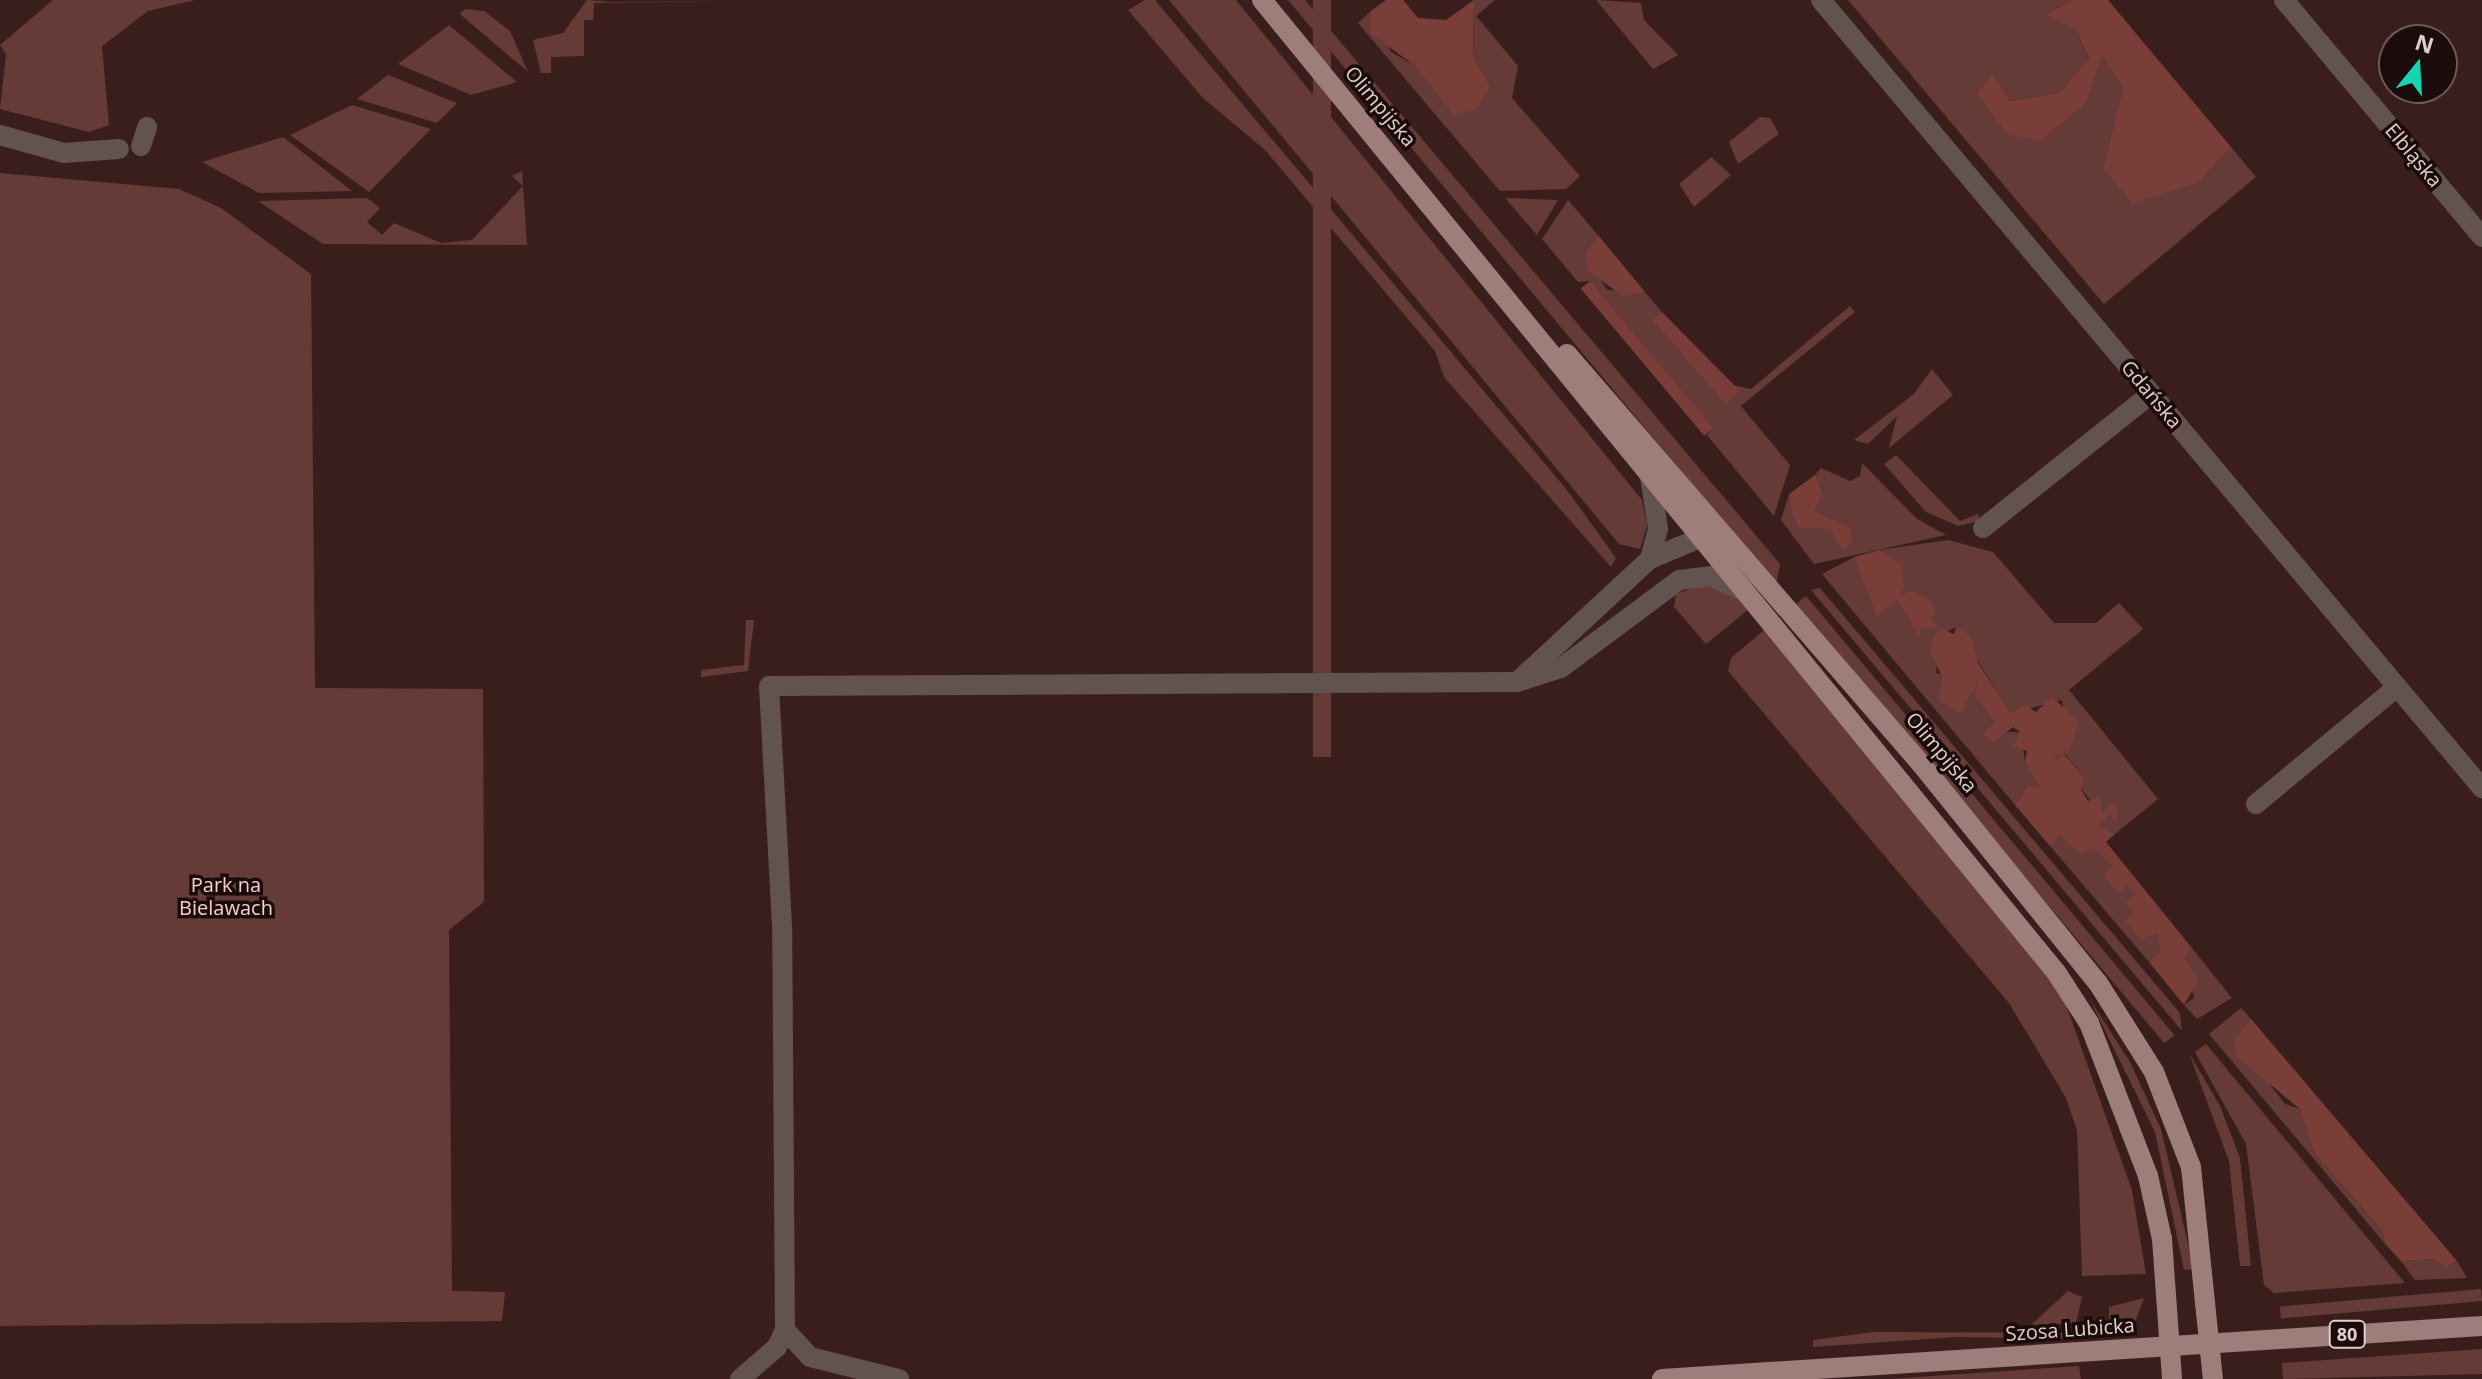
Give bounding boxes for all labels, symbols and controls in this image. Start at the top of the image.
north arrow [2378,24,2458,104]
text: N [2412,26,2438,60]
street label: Olimpijska [1340,61,1422,151]
street label: Elbląska [2380,118,2448,192]
street label: Gdańska [2117,355,2187,433]
street label: Olimpijska [1901,707,1983,797]
park label: Park na Bielawach [179,873,273,920]
street label: Szosa Lubicka [2005,1313,2135,1345]
road number: 80 [2327,1320,2367,1348]

